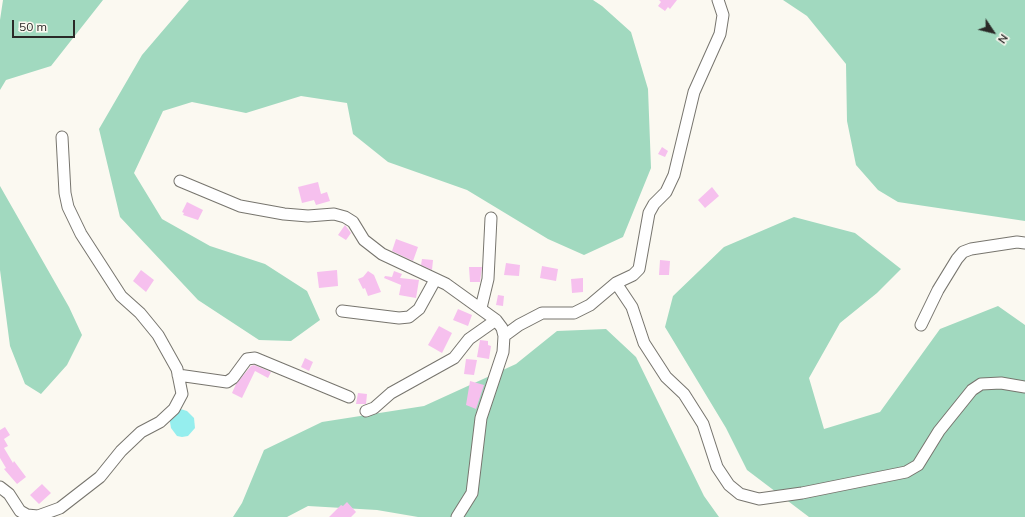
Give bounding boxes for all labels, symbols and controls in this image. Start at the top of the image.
scale bar [14,12,77,38]
north arrow [973,12,1013,52]
text: 50 m [19,19,47,34]
text: N [995,31,1011,46]

